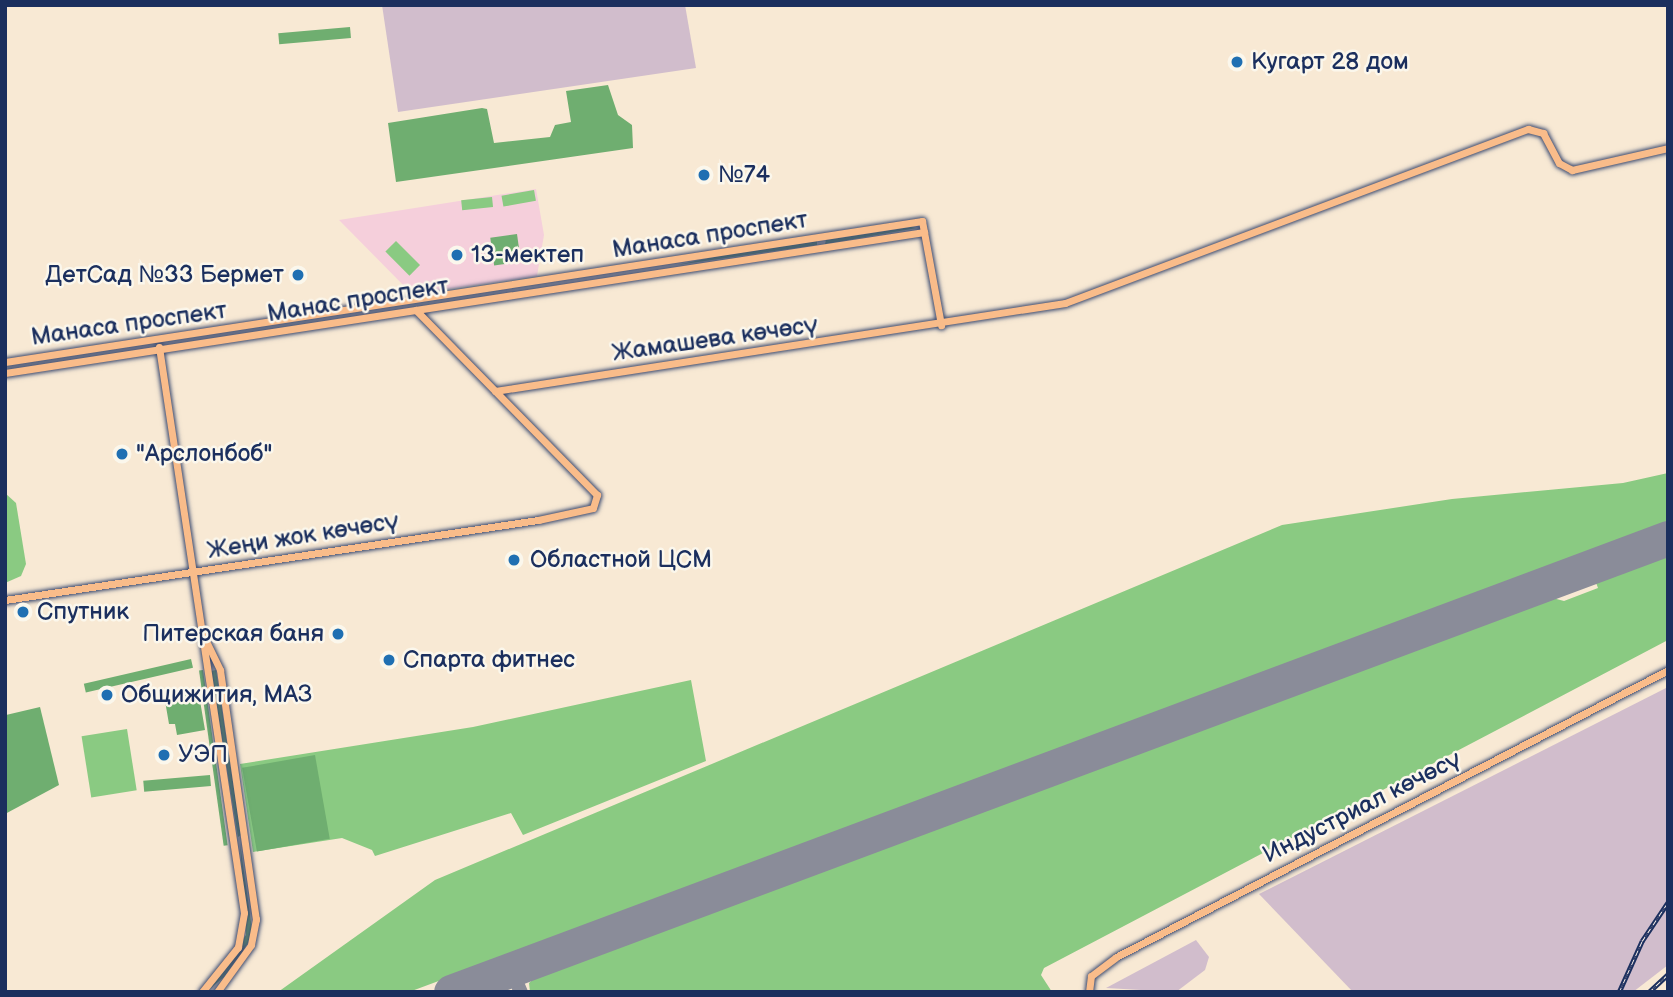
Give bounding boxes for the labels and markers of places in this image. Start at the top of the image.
place label: Кугарт 28 дом [1251,48,1409,76]
marker: Кугарт 28 дом [1229,54,1245,70]
place label: №74 [718,161,770,189]
marker: №74 [696,167,712,183]
place label: 13-мектеп [471,241,584,269]
marker: 13-мектеп [449,247,465,263]
place label: ДетСад №33 Бермет [45,261,284,289]
marker: ДетСад №33 Бермет [290,267,306,283]
place label: "Арслонбоб" [136,440,272,468]
marker: "Арслонбоб" [114,446,130,462]
place label: Областной ЦСМ [530,546,712,574]
marker: Областной ЦСМ [504,550,524,570]
place label: Спутник [37,598,129,626]
marker: Спутник [15,604,31,620]
place label: Питерская баня [142,620,324,648]
marker: Питерская баня [330,626,346,642]
place label: Спарта фитнес [403,646,575,674]
marker: Спарта фитнес [381,652,397,668]
place label: Общижития, МАЗ [121,681,312,709]
marker: Общижития, МАЗ [99,687,115,703]
place label: УЭП [178,741,228,769]
marker: УЭП [156,747,172,763]

